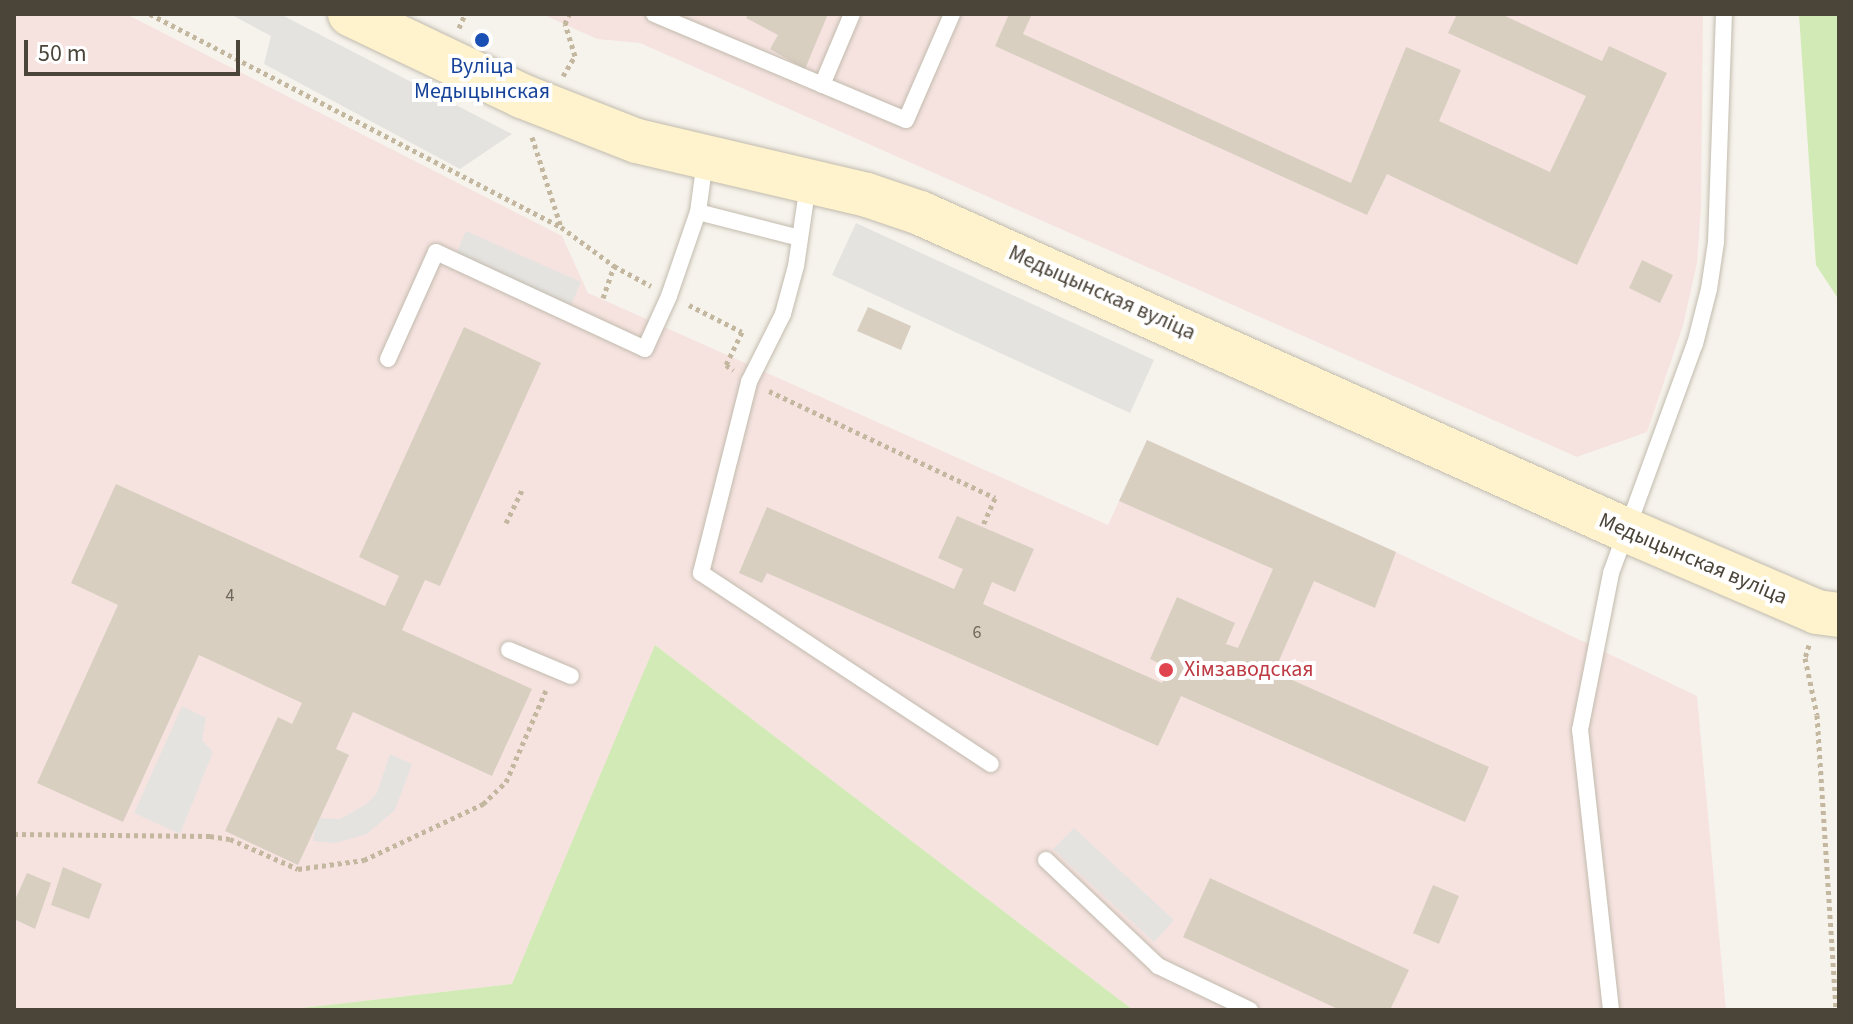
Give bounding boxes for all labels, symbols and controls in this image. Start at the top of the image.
scale bar [28,24,244,74]
marker: Вуліца Медыцынская [473,31,491,49]
text: 50 m [38,36,87,71]
place label: Вуліца Медыцынская [414,53,550,104]
street label: Медыцынская вуліца [1004,240,1200,346]
street label: Медыцынская вуліца [1595,507,1791,611]
house number: 4 [226,585,234,607]
house number: 6 [973,622,981,644]
place label: Хімзаводская [1184,657,1314,683]
marker: Хімзаводская [1155,659,1177,681]

